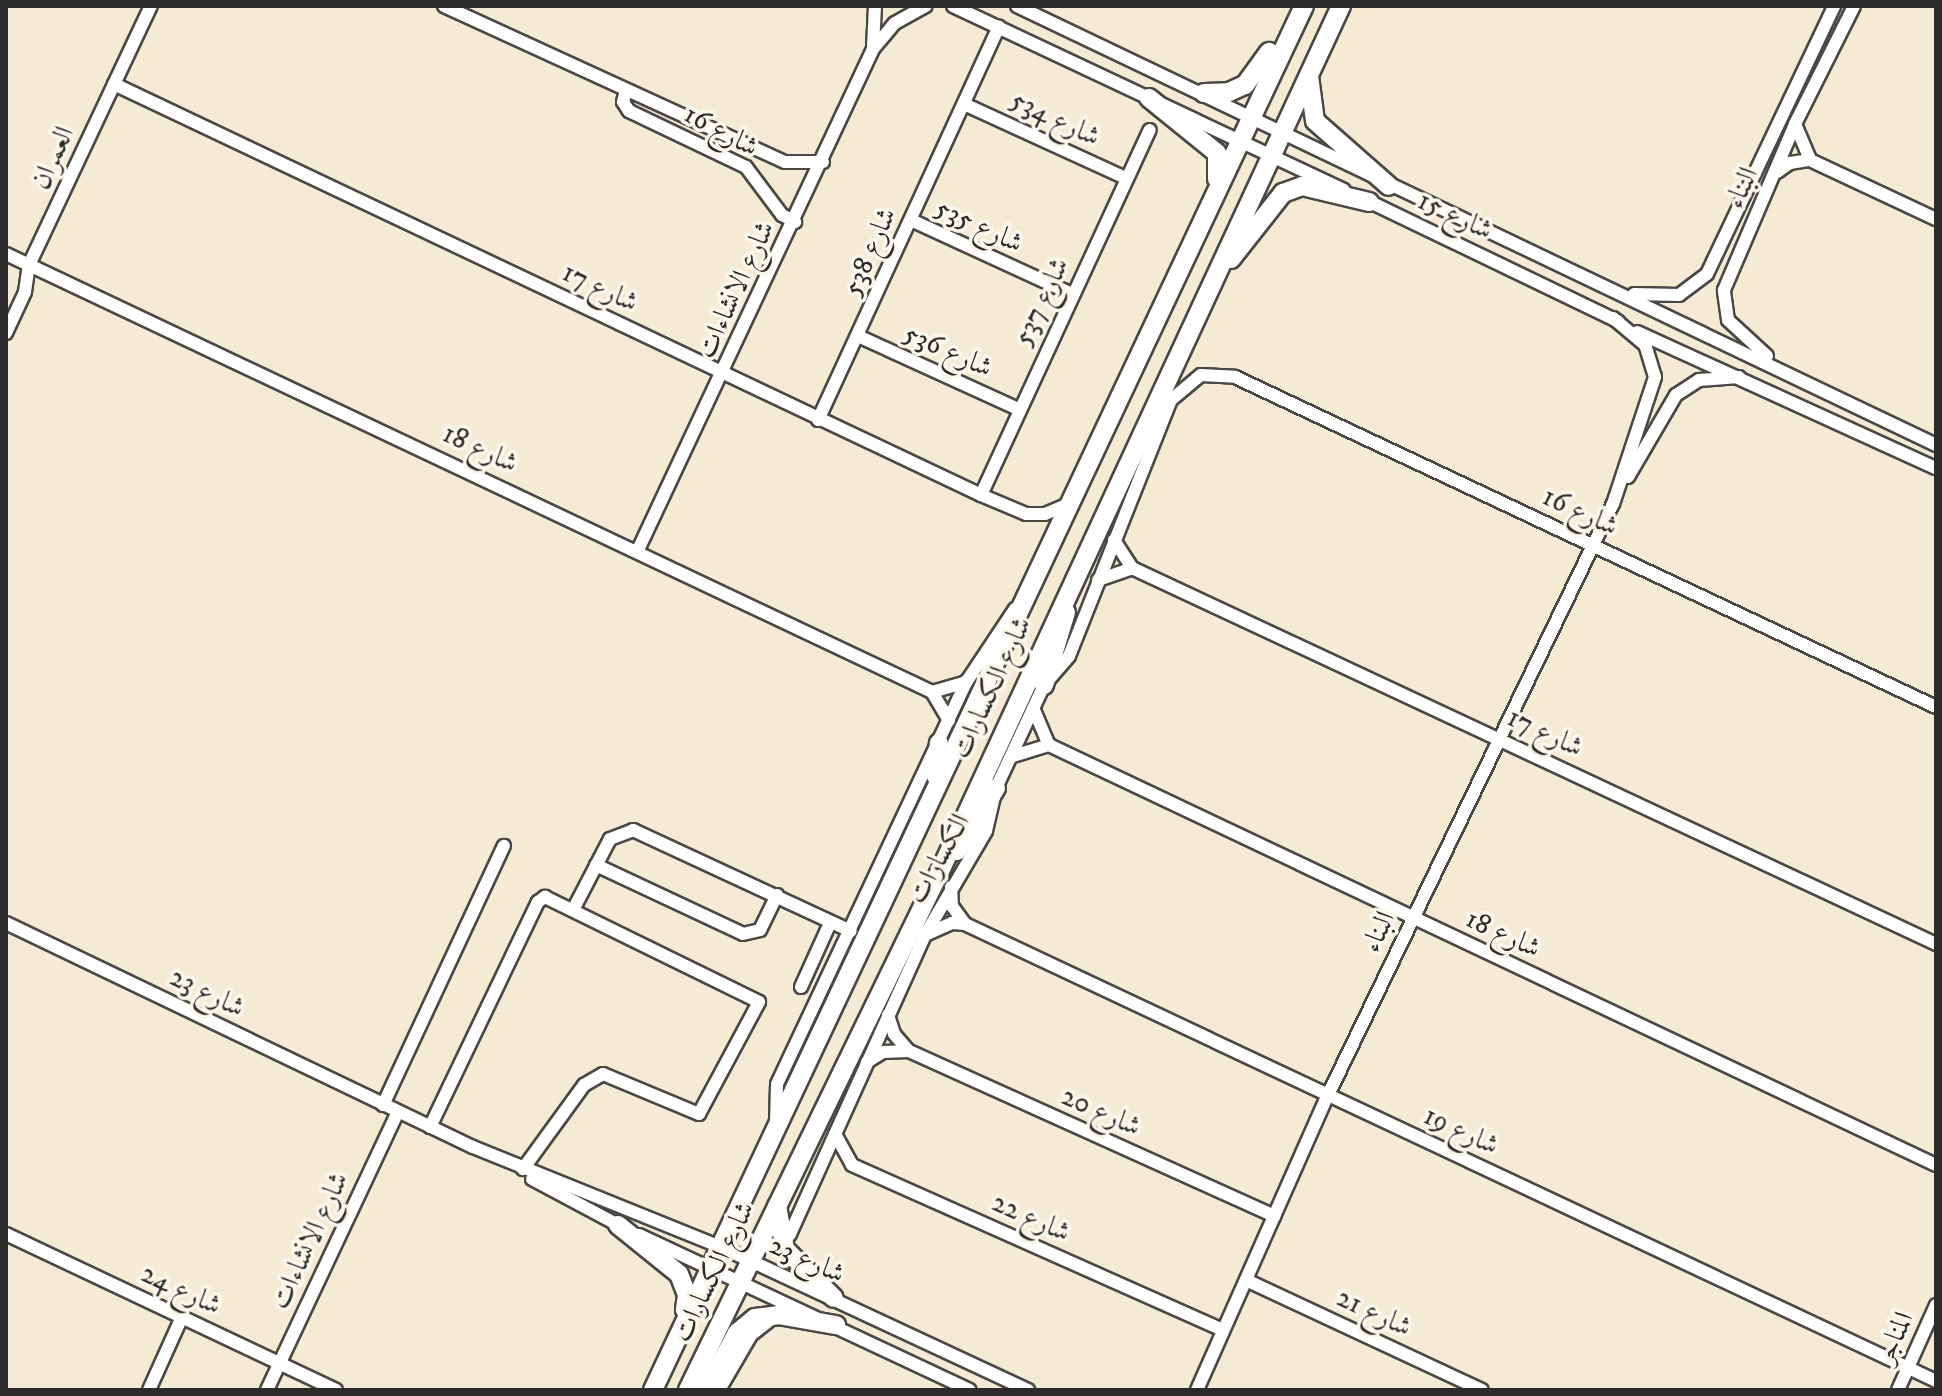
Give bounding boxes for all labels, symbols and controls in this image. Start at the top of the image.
street label: شارع 534 [1005,84,1105,154]
street label: شارع 16 [678,98,764,164]
street label: العمران [24,121,82,195]
street label: البناء [1718,162,1766,214]
street label: شارع 15 [1412,184,1498,248]
street label: شارع 535 [930,191,1028,261]
street label: شارع 538 [836,203,904,301]
street label: شارع الانشاءات [690,216,782,364]
street label: شارع 537 [1007,252,1077,352]
street label: شارع 17 [557,256,643,320]
street label: شارع 536 [898,317,998,385]
street label: شارع 18 [437,417,523,481]
street label: شارع 16 [1537,480,1623,544]
street label: شارع الكسارات [945,612,1039,764]
street label: شارع 17 [1502,701,1588,765]
street label: الكسارات [901,808,977,910]
street label: شارع 18 [1460,902,1546,966]
street label: البناء [1355,906,1403,958]
street label: شارع 23 [164,961,250,1025]
street label: شارع 20 [1056,1080,1146,1144]
street label: شارع 19 [1418,1099,1504,1163]
street label: شارع الانشاءات [264,1167,356,1315]
street label: شارع 22 [987,1186,1075,1250]
street label: شارع الكسارات [665,1196,763,1348]
street label: شارع 23 [764,1229,850,1291]
street label: شارع 24 [136,1257,226,1323]
street label: شارع 21 [1331,1281,1417,1345]
street label: المناجر [1869,1307,1921,1369]

